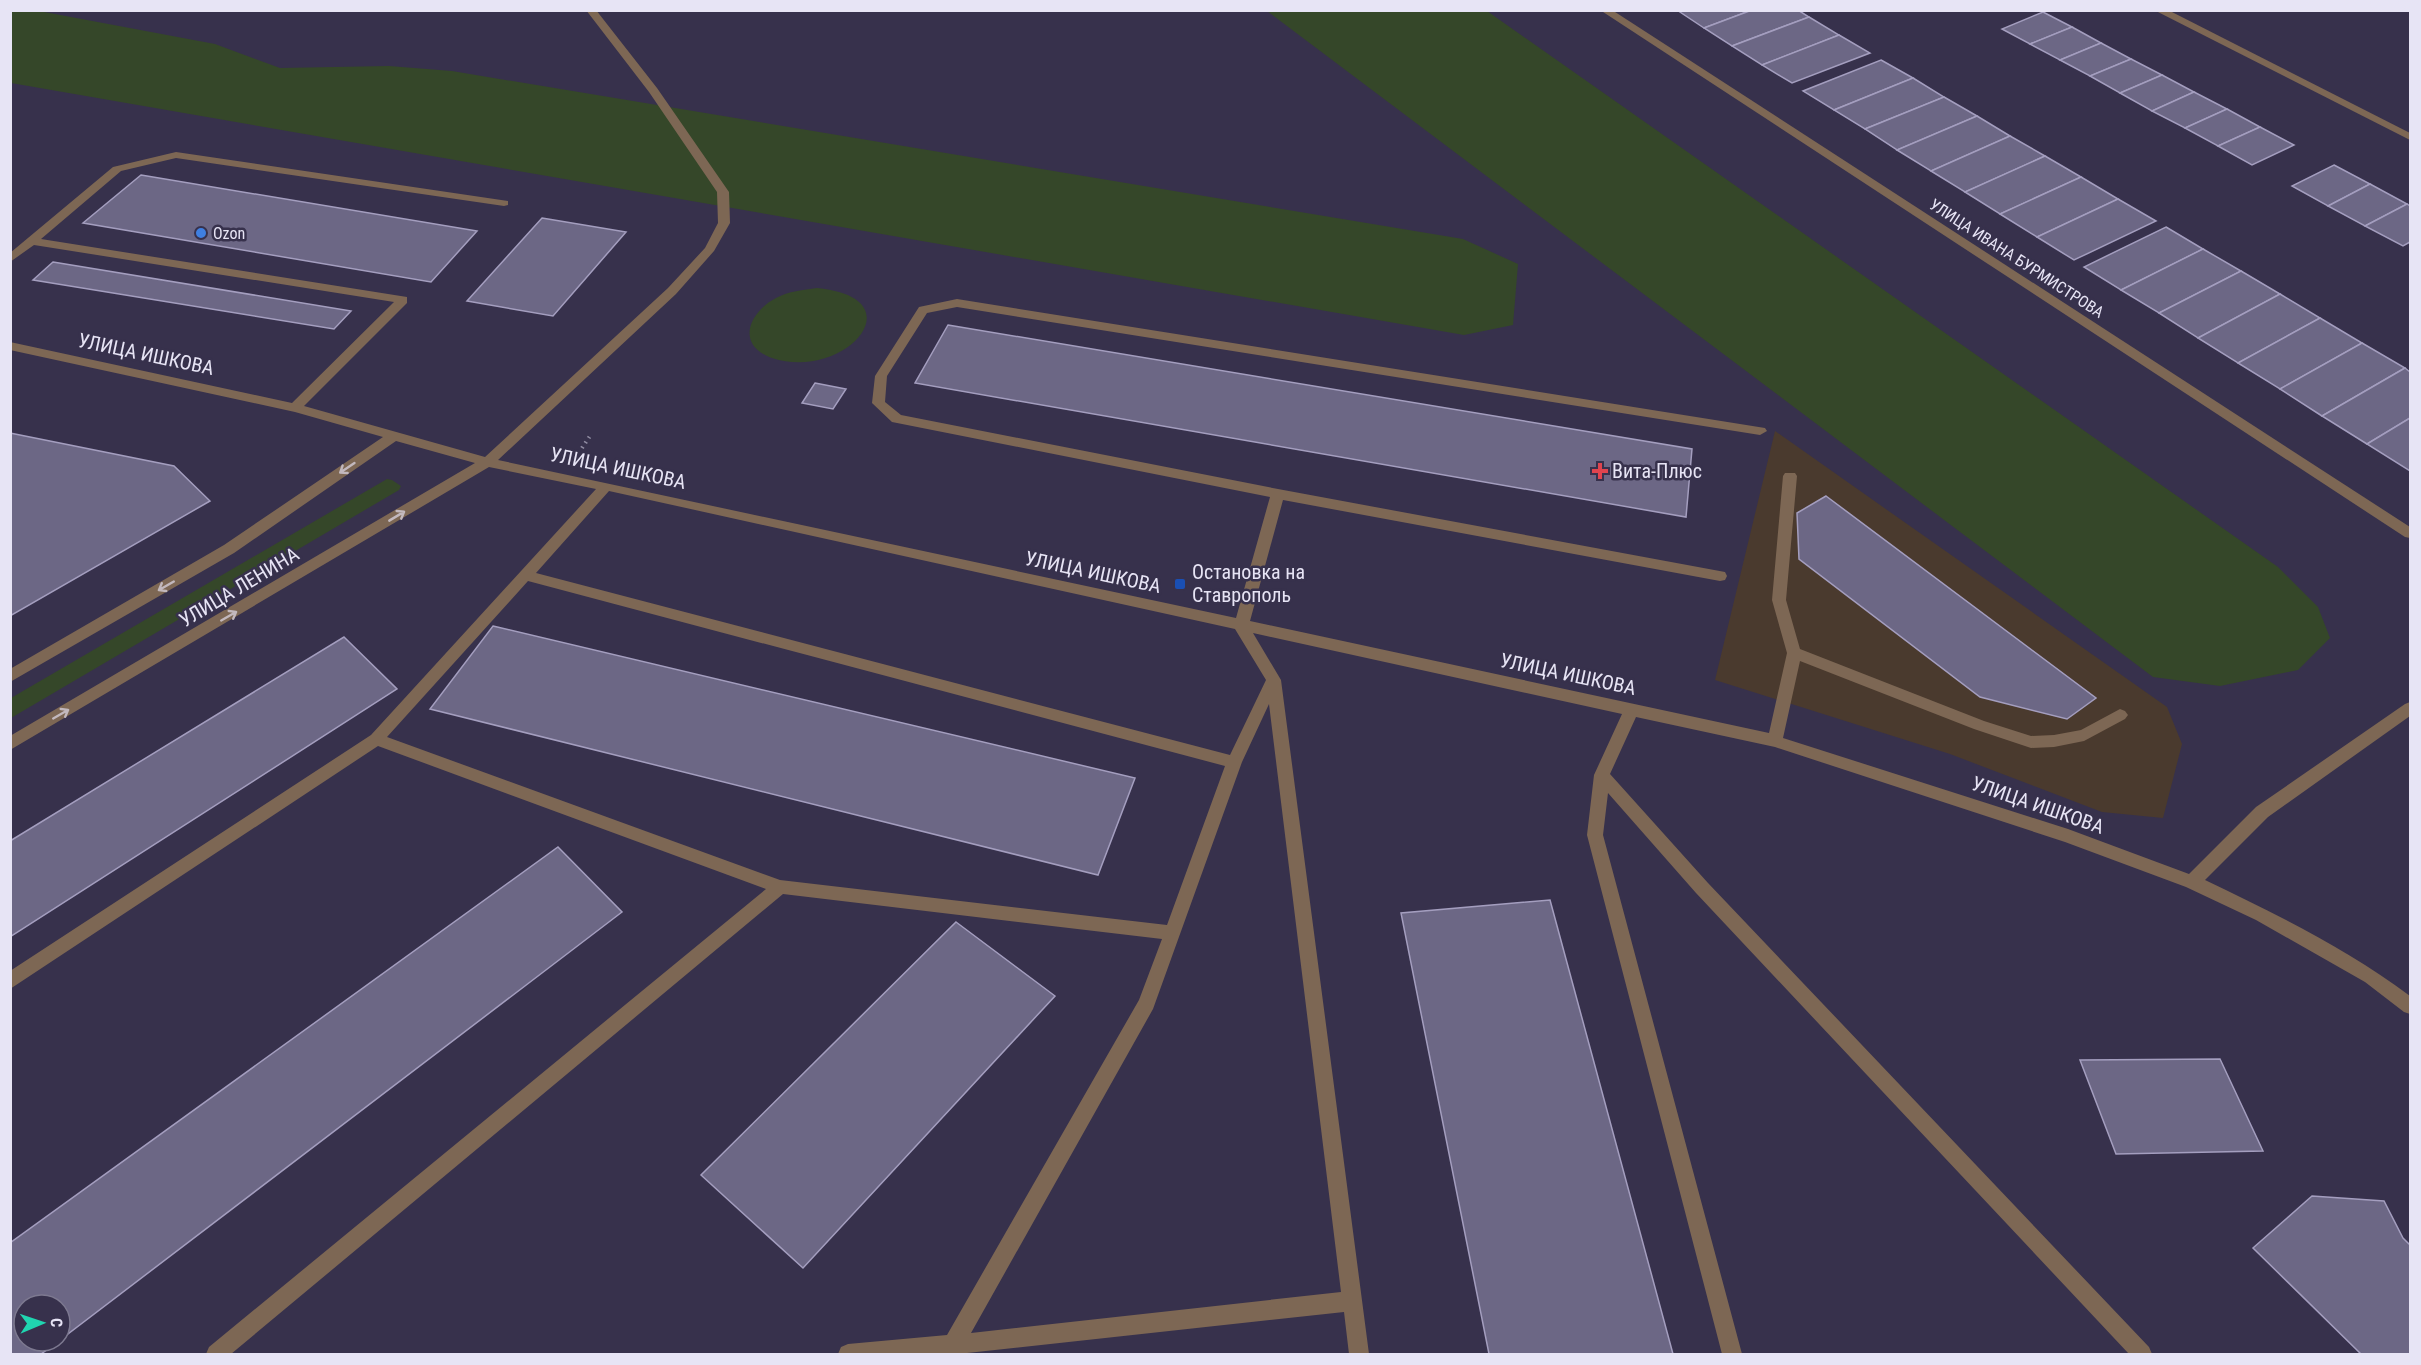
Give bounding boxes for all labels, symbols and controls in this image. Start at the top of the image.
street label: УЛИЦА ИВАНА БУРМИСТРОВА [1926,195,2107,322]
place label: Ozon [213,224,245,243]
marker: Ozon [194,226,208,240]
street label: УЛИЦА ИШКОВА [76,328,217,380]
street label: УЛИЦА ИШКОВА [548,442,689,494]
place label: Вита-Плюс [1612,459,1702,483]
one-way arrow [339,462,355,474]
marker: Вита-Плюс [1593,464,1607,478]
one-way arrow [388,509,405,521]
street label: УЛИЦА ЛЕНИНА [175,542,304,632]
street label: УЛИЦА ИШКОВА [1023,546,1164,598]
place label: Остановка на Ставрополь [1192,560,1305,607]
marker: Остановка на Ставрополь [1173,577,1187,591]
one-way arrow [158,580,175,592]
one-way arrow [220,609,237,621]
street label: УЛИЦА ИШКОВА [1498,648,1639,700]
one-way arrow [52,708,69,720]
street label: УЛИЦА ИШКОВА [1969,771,2108,839]
north arrow [12,1293,72,1353]
text: С [47,1318,66,1327]

